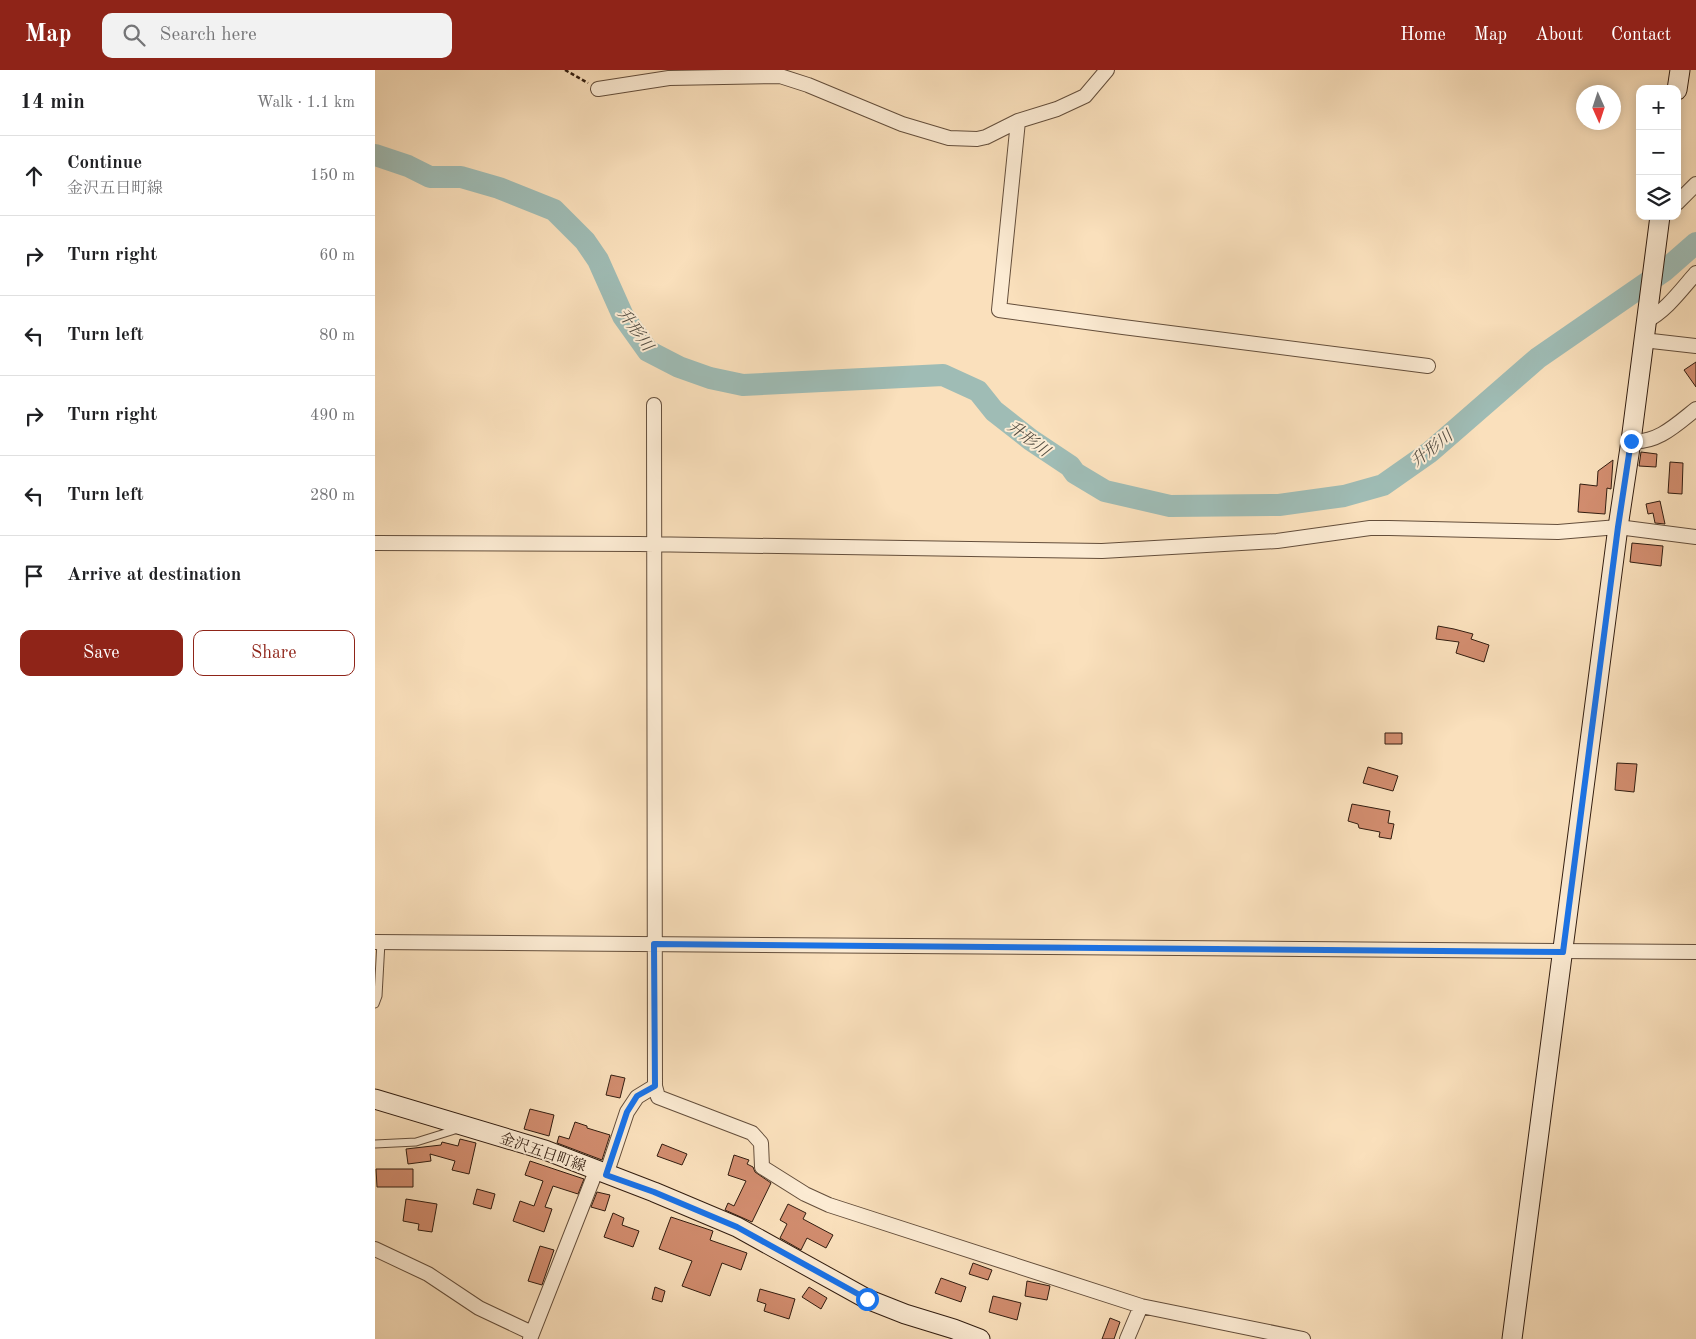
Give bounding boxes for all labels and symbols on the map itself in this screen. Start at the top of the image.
north arrow [1576,85,1621,130]
water label: 升形川 [614,305,658,356]
water label: 升形川 [1004,417,1055,462]
water label: 升形川 [1407,426,1458,471]
route end [1620,430,1643,453]
street label: 金沢五日町線 [498,1130,588,1175]
route start [856,1288,879,1311]

